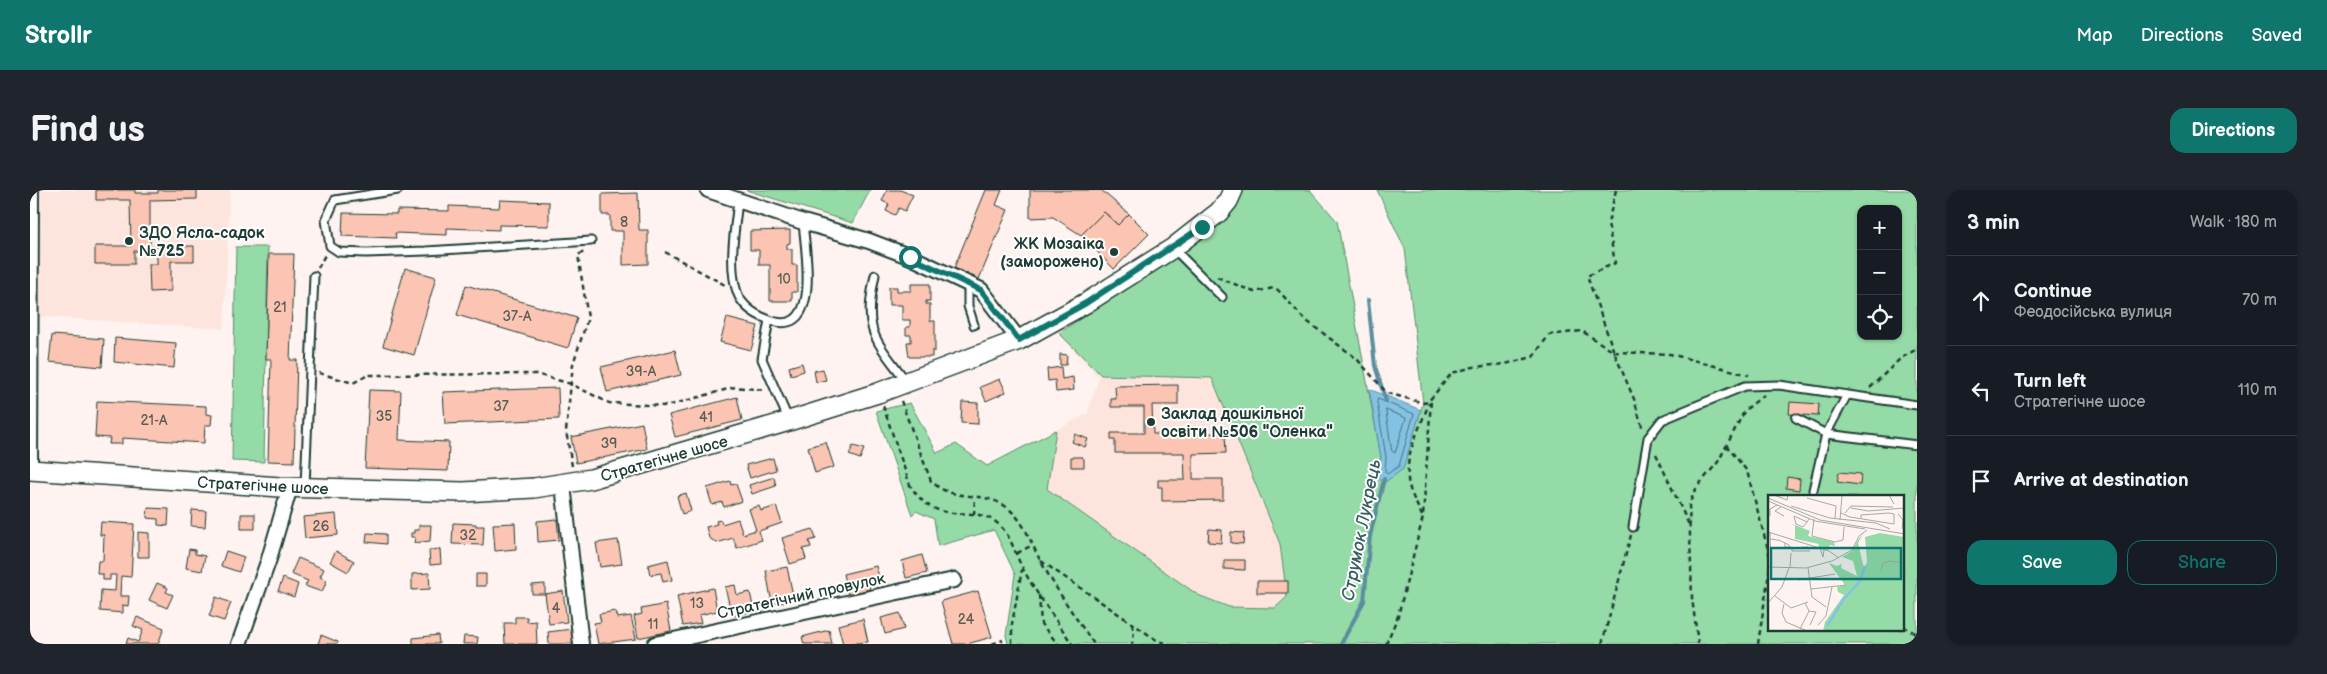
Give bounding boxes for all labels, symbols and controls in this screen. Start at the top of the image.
text: Strollr [25,21,92,50]
text: Map [2077,25,2113,46]
text: Directions [2141,25,2223,46]
text: Saved [2251,25,2302,46]
button: Directions [2170,108,2297,153]
text: Find us [30,109,145,152]
map controls [1857,205,1902,340]
button: + [1857,205,1902,250]
text: 3 min [1967,210,2020,235]
text: Walk · 180 m [2190,213,2277,232]
house number: 8 [620,214,628,231]
route end [1191,216,1214,239]
place label: ЗДО Ясла-садок №725 [139,224,265,261]
marker: ЗДО Ясла-садок №725 [123,235,135,247]
place label: ЖК Мозаіка (заморожено) [1000,235,1105,272]
route start [899,246,922,269]
marker: ЖК Мозаіка (заморожено) [1108,246,1120,258]
button: − [1857,250,1902,295]
house number: 10 [777,271,791,288]
text: Continue [2014,280,2092,303]
icon: ahead [1967,287,1995,315]
text: 70 m [2242,291,2277,310]
button: locate [1857,295,1902,340]
house number: 21 [273,299,287,316]
text: Феодосійська вулиця [2014,303,2172,322]
house number: 37-А [502,308,532,325]
house number: 39-А [626,363,657,380]
text: Turn left [2014,370,2086,393]
icon: left [1967,377,1995,405]
text: 110 m [2238,381,2277,400]
text: Стратегічне шосе [2014,393,2145,412]
house number: 37 [493,398,509,415]
place label: Заклад дошкільної освіти №506 "Оленка" [1161,405,1333,442]
house number: 35 [376,408,392,425]
house number: 41 [699,409,713,426]
house number: 21-А [140,412,168,429]
marker: Заклад дошкільної освіти №506 "Оленка" [1145,416,1157,428]
street label: Стратегічне шосе [599,432,730,487]
house number: 39 [601,435,617,452]
water label: Струмок Лукрець [1337,457,1386,603]
icon: arrive [1967,467,1995,495]
text: Arrive at destination [2014,469,2189,492]
street label: Стратегічне шосе [197,474,329,499]
inset map [1768,495,1904,632]
house number: 26 [313,518,330,535]
house number: 32 [460,527,477,544]
button: Save [1967,540,2117,585]
button: Share [2127,540,2277,585]
street label: Стратегічний провулок [716,569,888,624]
house number: 13 [690,595,704,612]
house number: 4 [552,600,561,617]
house number: 24 [958,611,975,628]
house number: 11 [648,616,658,633]

